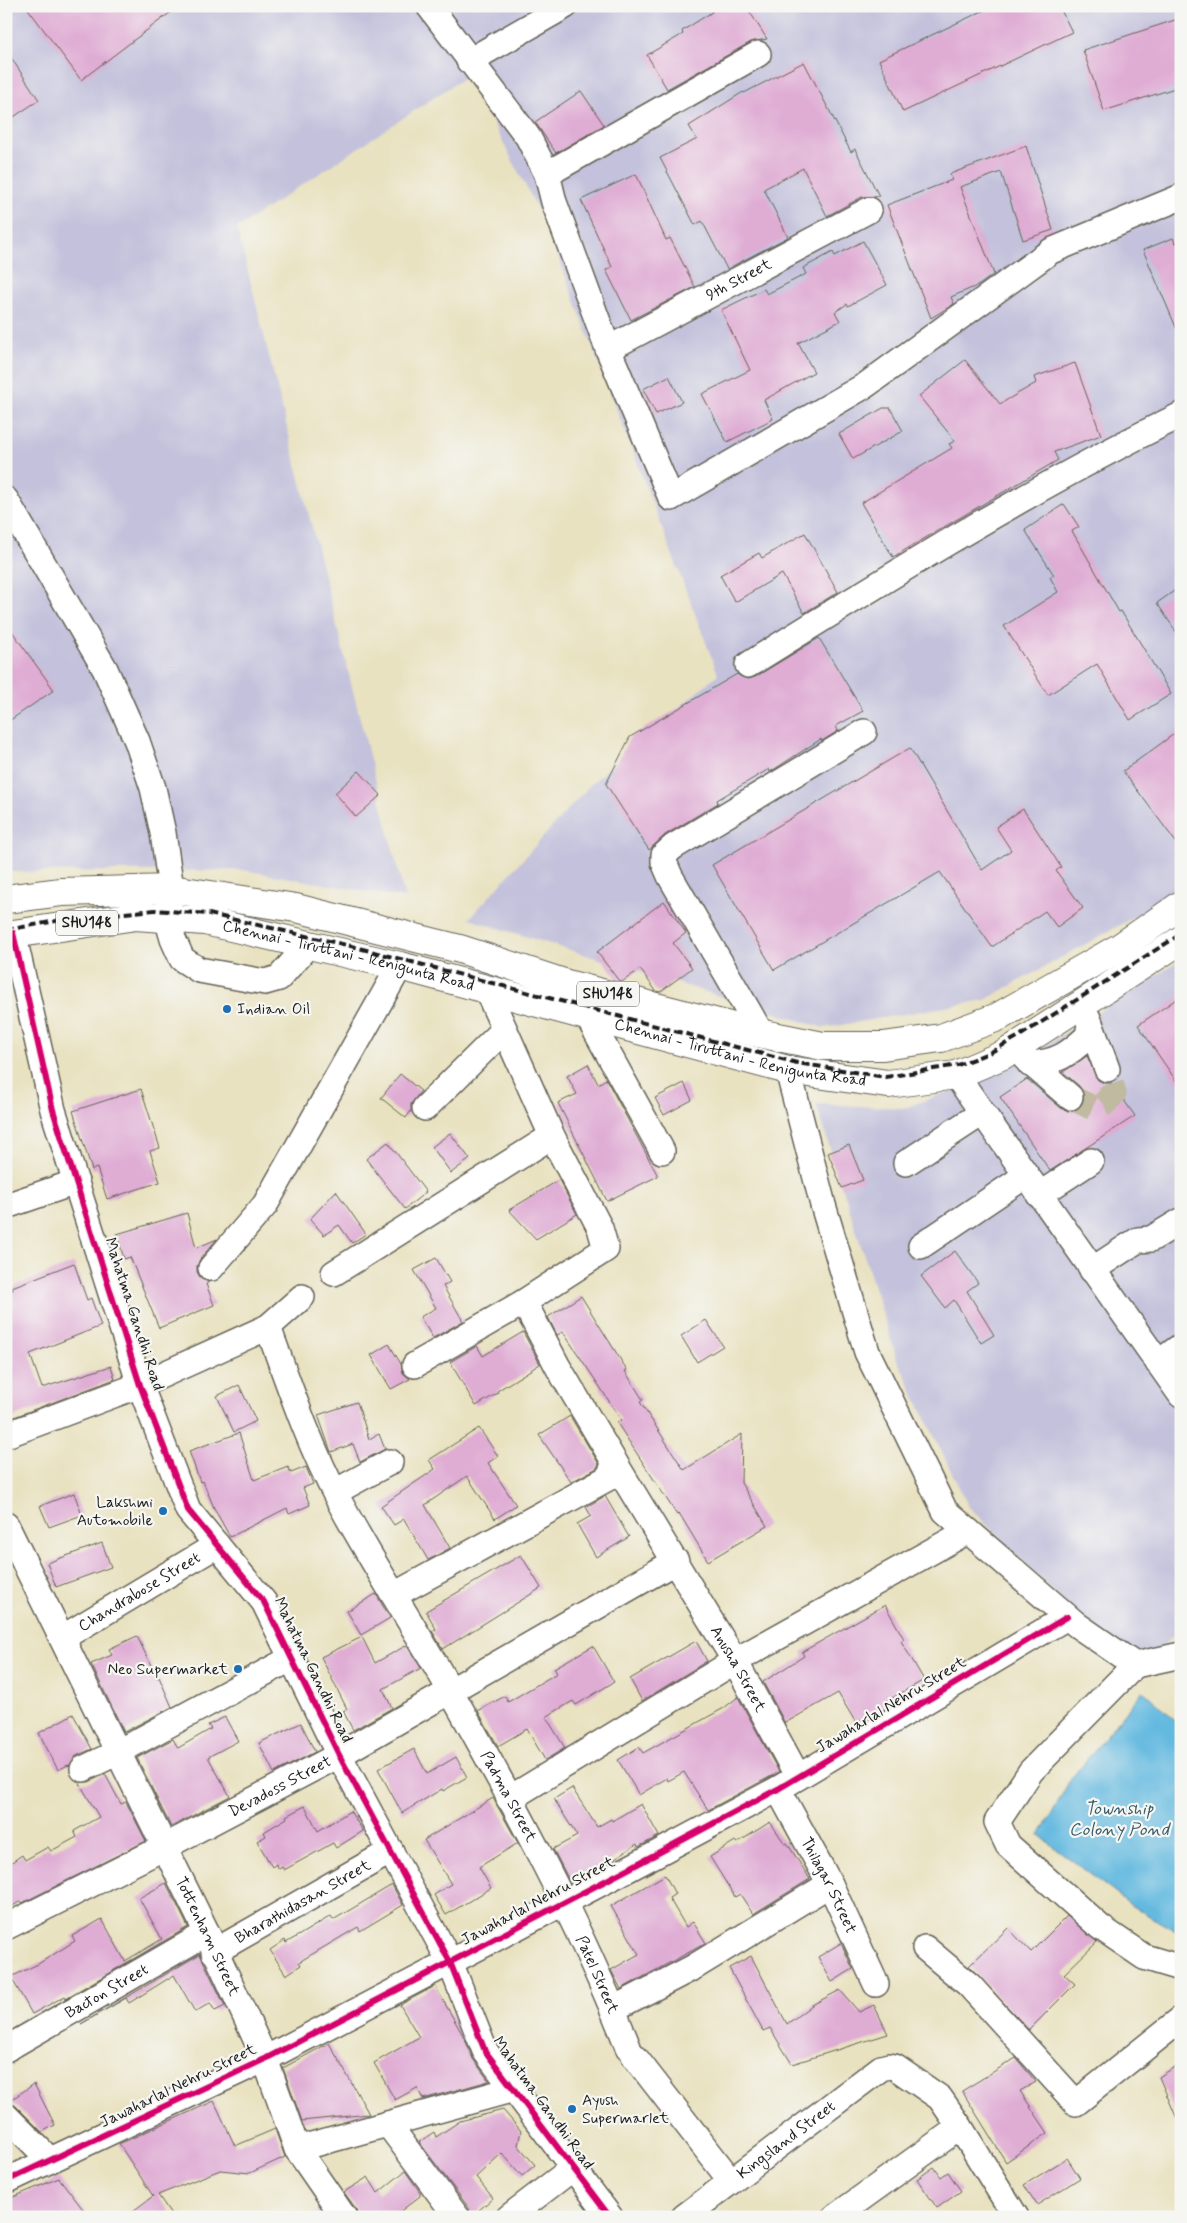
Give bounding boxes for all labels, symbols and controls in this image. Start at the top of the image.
street label: 9th Street [702,253,776,306]
road number: SHU148 [56,910,118,936]
street label: Chennai - Tiruttani - Renigunta Road [221,915,476,996]
road number: SHU148 [577,982,639,1006]
place label: Indian Oil [237,999,310,1020]
marker: Indian Oil [221,1003,233,1015]
street label: Chennai - Tiruttani - Renigunta Road [612,1013,867,1091]
street label: Mahatma Gandhi Road [99,1235,169,1393]
place label: Lakshmi Automobile [77,1492,153,1531]
marker: Lakshmi Automobile [157,1505,169,1517]
street label: Chandrabose Street [74,1547,204,1636]
street label: Mahatma Gandhi Road [269,1594,357,1746]
street label: Anusha Street [706,1622,771,1716]
street label: Jawaharlal Nehru Street [812,1652,970,1758]
place label: Neo Supermarket [108,1659,229,1680]
marker: Neo Supermarket [232,1663,244,1675]
street label: Padma Street [476,1747,542,1846]
street label: Devadoss Street [225,1750,335,1822]
water label: Township Colony Pond [1069,1797,1172,1842]
street label: Thilagar Street [796,1833,862,1937]
street label: Jawaharlal Nehru Street [457,1851,619,1950]
street label: Bharathidasan Street [231,1854,375,1949]
street label: Tottenham Street [170,1873,245,2000]
street label: Patel Street [571,1932,624,2017]
street label: Bacton Street [61,1959,152,2023]
street label: Mahatma Gandhi Road [488,2032,598,2174]
street label: Jawaharlal Nehru Street [96,2039,260,2133]
place label: Ayush Supermarlet [582,2090,669,2129]
street label: Kingsland Street [733,2096,840,2184]
marker: Ayush Supermarlet [566,2103,578,2115]

